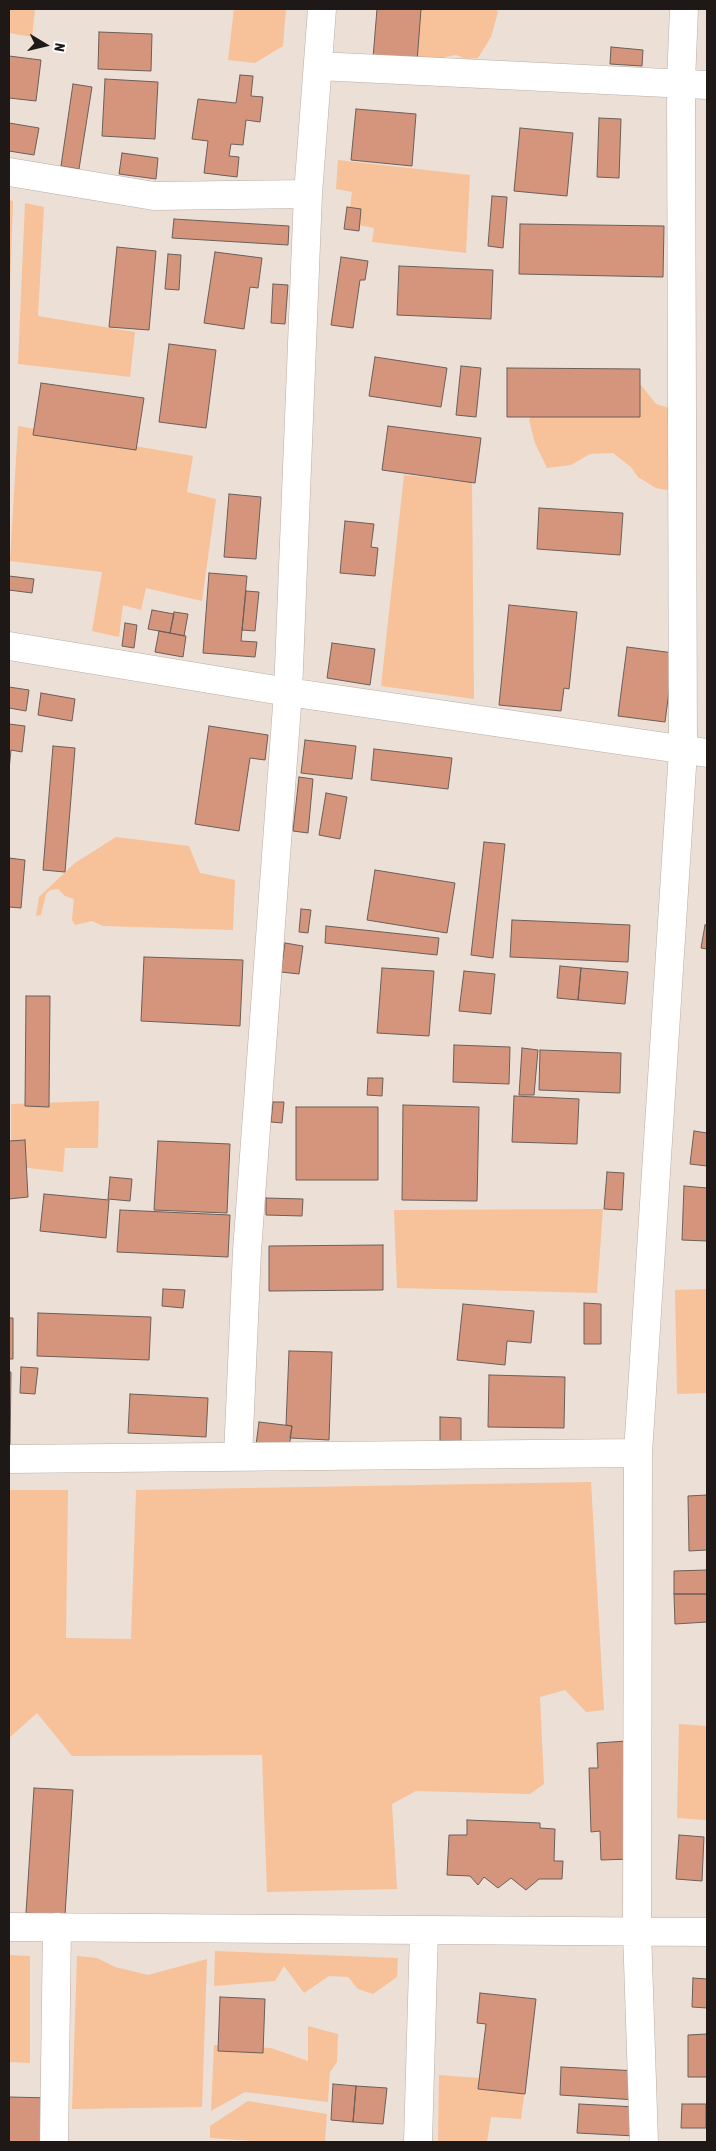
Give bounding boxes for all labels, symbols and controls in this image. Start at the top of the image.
north arrow [20,20,70,70]
text: N [51,42,68,53]

